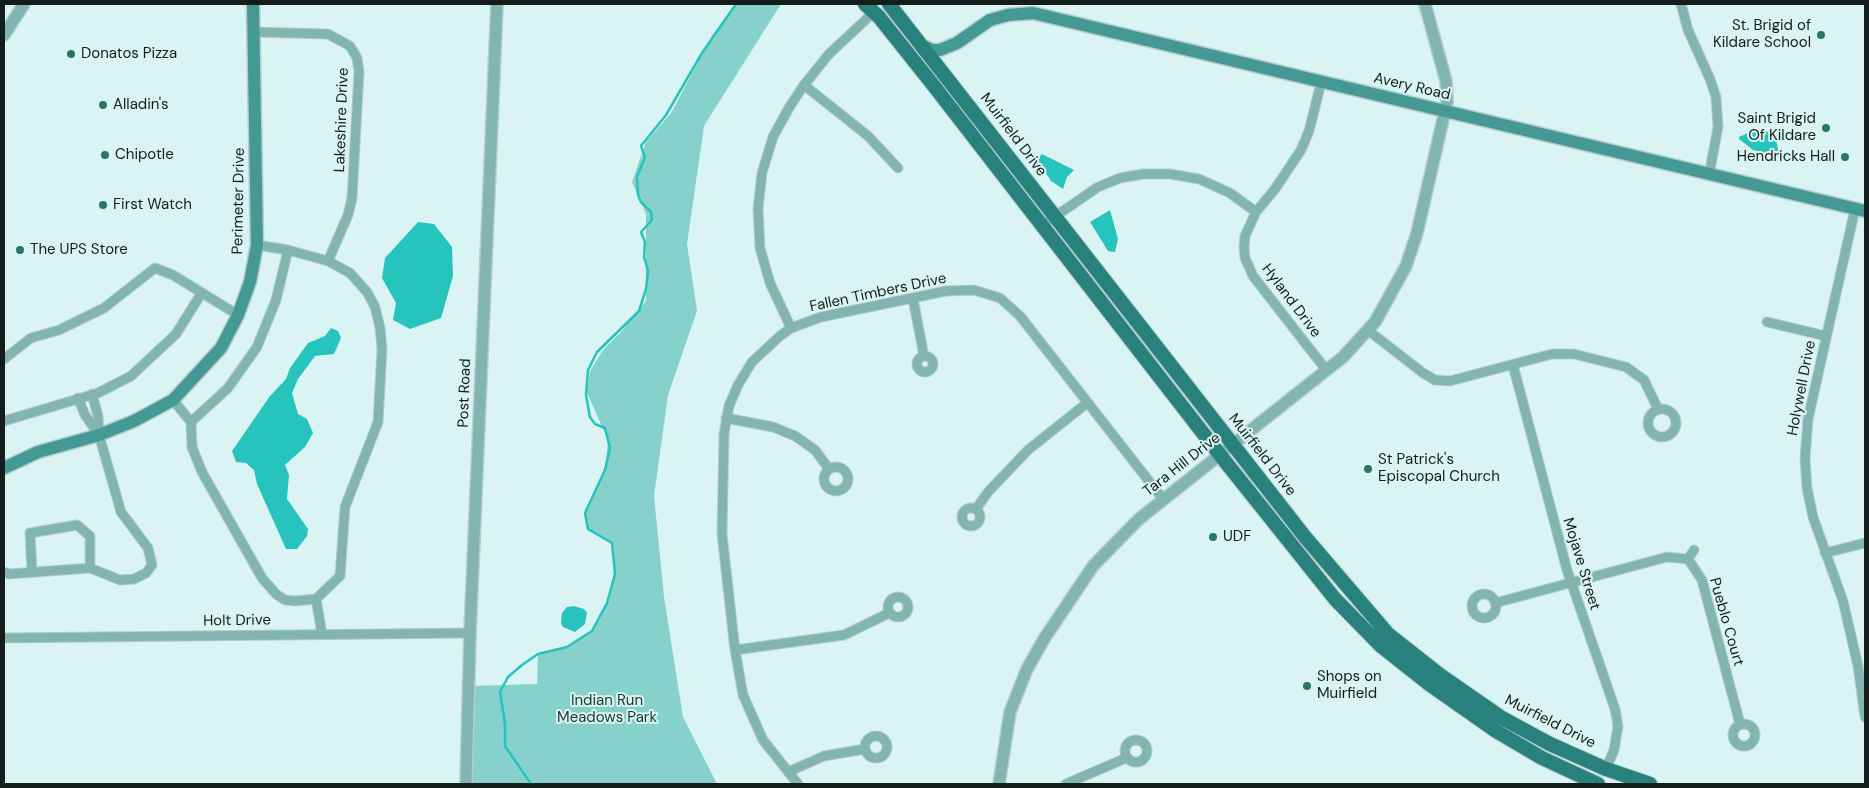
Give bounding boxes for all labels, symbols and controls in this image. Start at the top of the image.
place label: St. Brigid of Kildare School [1713,17,1811,52]
marker: St. Brigid of Kildare School [1815,29,1827,41]
place label: Donatos Pizza [81,45,177,63]
marker: Donatos Pizza [65,48,77,60]
street label: Lakeshire Drive [331,67,353,173]
street label: Avery Road [1372,69,1452,105]
street label: Muirfield Drive [976,90,1050,180]
place label: Alladin's [113,96,169,114]
marker: Alladin's [97,99,109,111]
place label: Saint Brigid Of Kildare [1737,110,1816,145]
marker: Saint Brigid Of Kildare [1820,122,1832,134]
place label: Chipotle [115,146,174,164]
street label: Perimeter Drive [229,147,249,255]
place label: Hendricks Hall [1737,148,1835,166]
marker: Chipotle [99,149,111,161]
marker: Hendricks Hall [1839,151,1851,163]
place label: First Watch [113,196,192,214]
marker: First Watch [97,199,109,211]
place label: The UPS Store [30,241,128,259]
marker: The UPS Store [14,244,26,256]
street label: Hyland Drive [1257,261,1325,341]
street label: Fallen Timbers Drive [808,270,948,316]
street label: Holywell Drive [1784,339,1820,437]
street label: Post Road [455,358,475,428]
street label: Muirfield Drive [1224,410,1300,500]
street label: Tara Hill Drive [1140,429,1224,501]
place label: St Patrick's Episcopal Church [1378,451,1500,486]
marker: St Patrick's Episcopal Church [1362,463,1374,475]
street label: Mojave Street [1558,516,1604,612]
place label: UDF [1223,528,1251,546]
marker: UDF [1207,531,1219,543]
street label: Pueblo Court [1705,576,1747,668]
street label: Holt Drive [203,611,271,631]
place label: Shops on Muirfield [1317,668,1382,703]
marker: Shops on Muirfield [1301,680,1313,692]
street label: Muirfield Drive [1502,691,1598,753]
park label: Indian Run Meadows Park [557,692,657,727]

